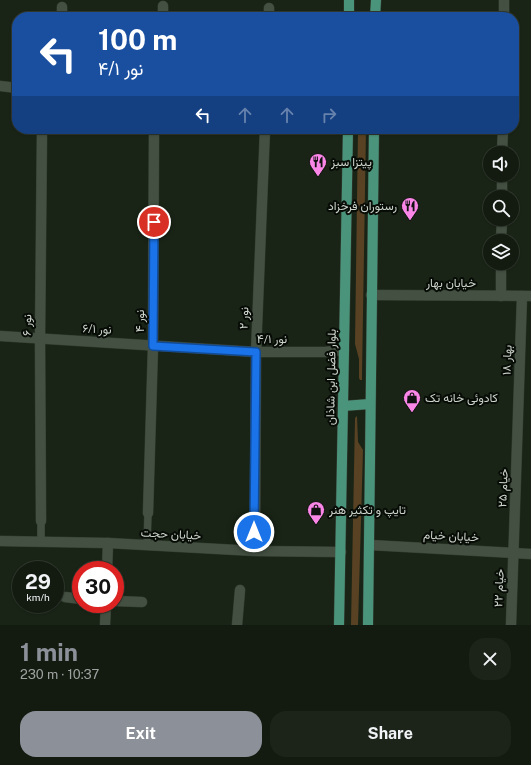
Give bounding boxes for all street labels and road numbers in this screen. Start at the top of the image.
street label: خیابان بهار [425,276,476,291]
street label: نور ۲ [237,307,252,329]
street label: نور ۴ [133,310,148,332]
street label: نور ۶ [20,314,35,336]
street label: نور ۶/۱ [82,321,112,338]
street label: بلوار فضل ابن شاذان [323,329,340,425]
street label: نور ۴/۱ [257,332,287,347]
street label: بهار ۱۸ [499,345,516,375]
street label: خیام ۲۵ [495,468,512,508]
street label: خیابان حجت [140,525,202,543]
street label: خیابان خیام [423,528,479,545]
street label: خیام ۲۲ [491,569,508,607]

